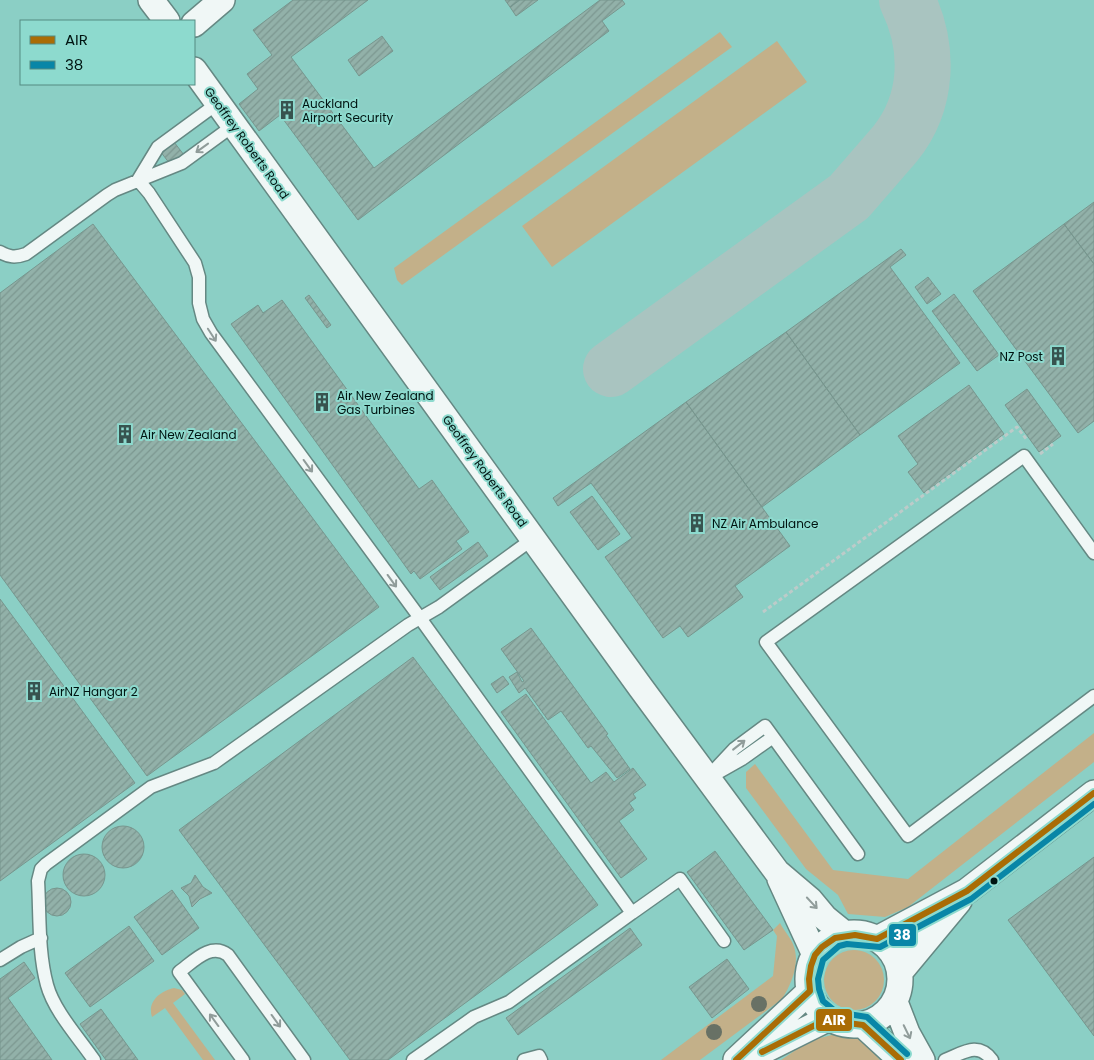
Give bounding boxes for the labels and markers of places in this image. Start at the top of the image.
place label: Auckland Airport Security [302,95,394,126]
building icon: Auckland Airport Security [276,99,298,121]
building icon: NZ Post [1047,345,1069,367]
place label: NZ Post [1000,348,1043,365]
place label: Air New Zealand Gas Turbines [337,387,434,418]
building icon: Air New Zealand Gas Turbines [311,391,333,413]
building icon: Air New Zealand [114,423,136,445]
place label: Air New Zealand [140,426,237,443]
building icon: NZ Air Ambulance [686,512,708,534]
place label: NZ Air Ambulance [712,515,819,532]
building icon: AirNZ Hangar 2 [23,680,45,702]
place label: AirNZ Hangar 2 [49,683,138,700]
unlabelled marker [989,876,999,886]

